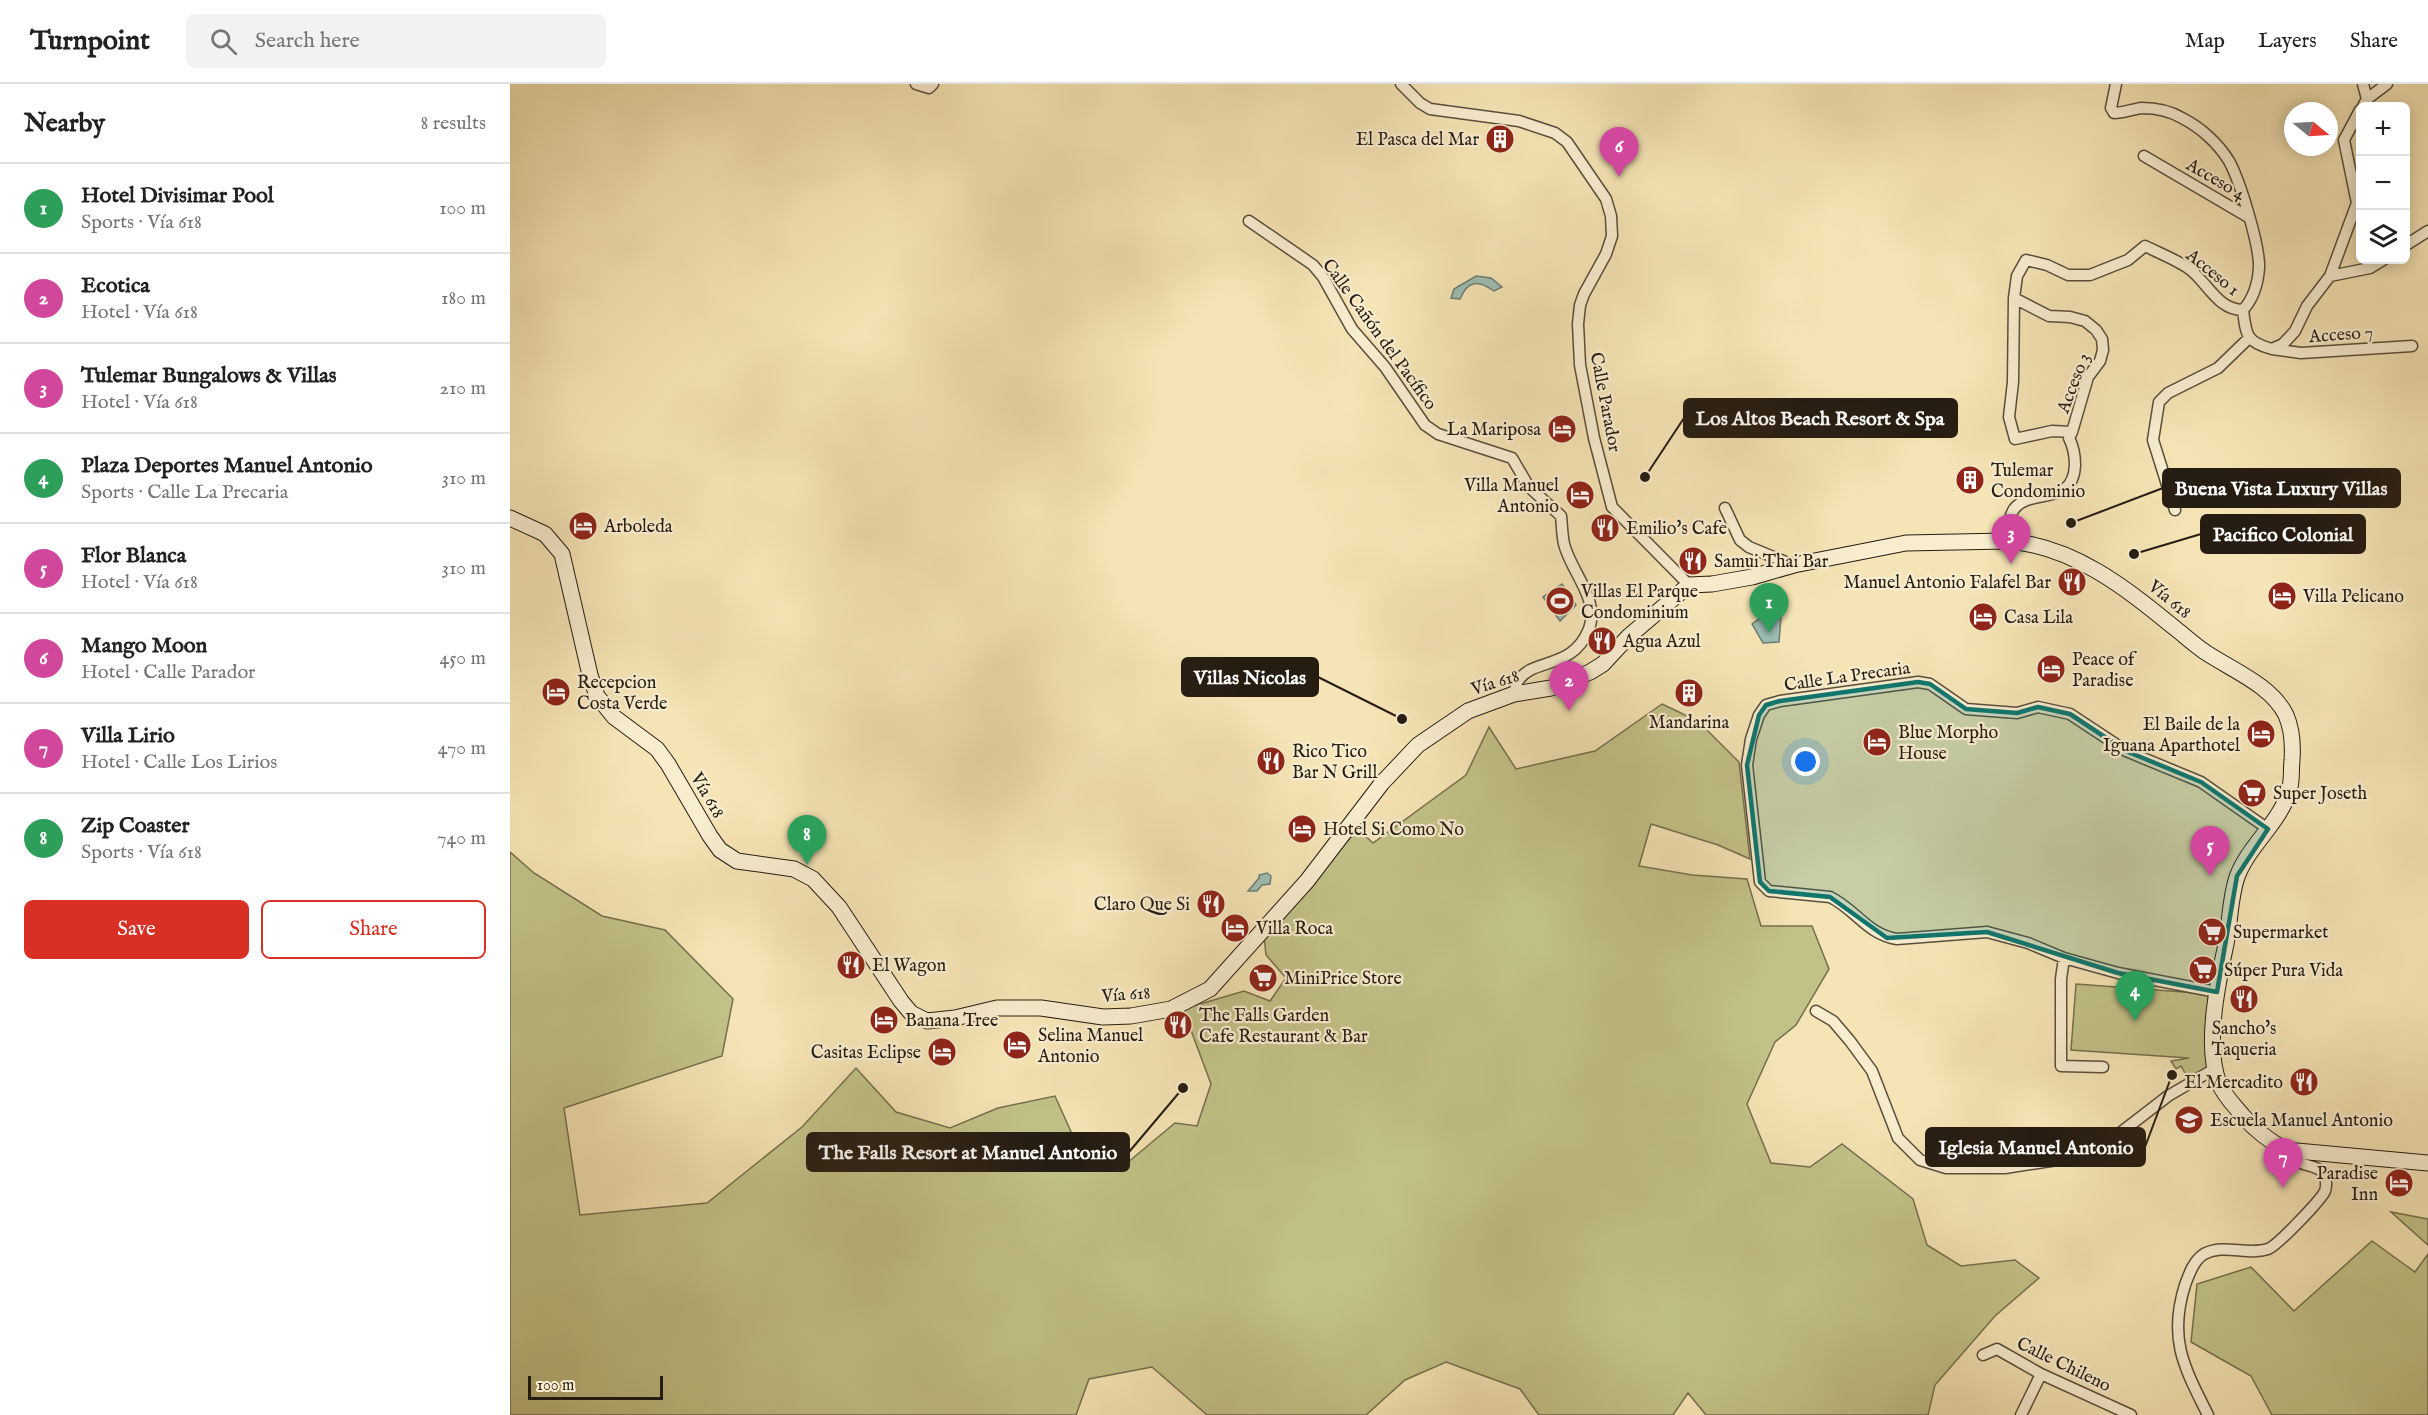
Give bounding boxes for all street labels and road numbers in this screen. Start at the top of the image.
street label: Acceso 4 [2181,154,2249,207]
street label: Acceso 1 [2180,244,2244,302]
street label: Calle Cañón del Pacífico [1316,255,1442,415]
street label: Acceso 7 [2307,322,2374,349]
street label: Acceso 3 [2052,350,2096,418]
street label: Calle Parador [1584,351,1626,454]
street label: Vía 618 [2142,575,2195,625]
street label: Calle La Precaria [1783,657,1912,698]
street label: Vía 618 [1468,665,1522,702]
street label: Vía 618 [684,768,729,823]
street label: Vía 618 [1100,982,1151,1009]
street label: Calle Chileno [2012,1333,2115,1398]

